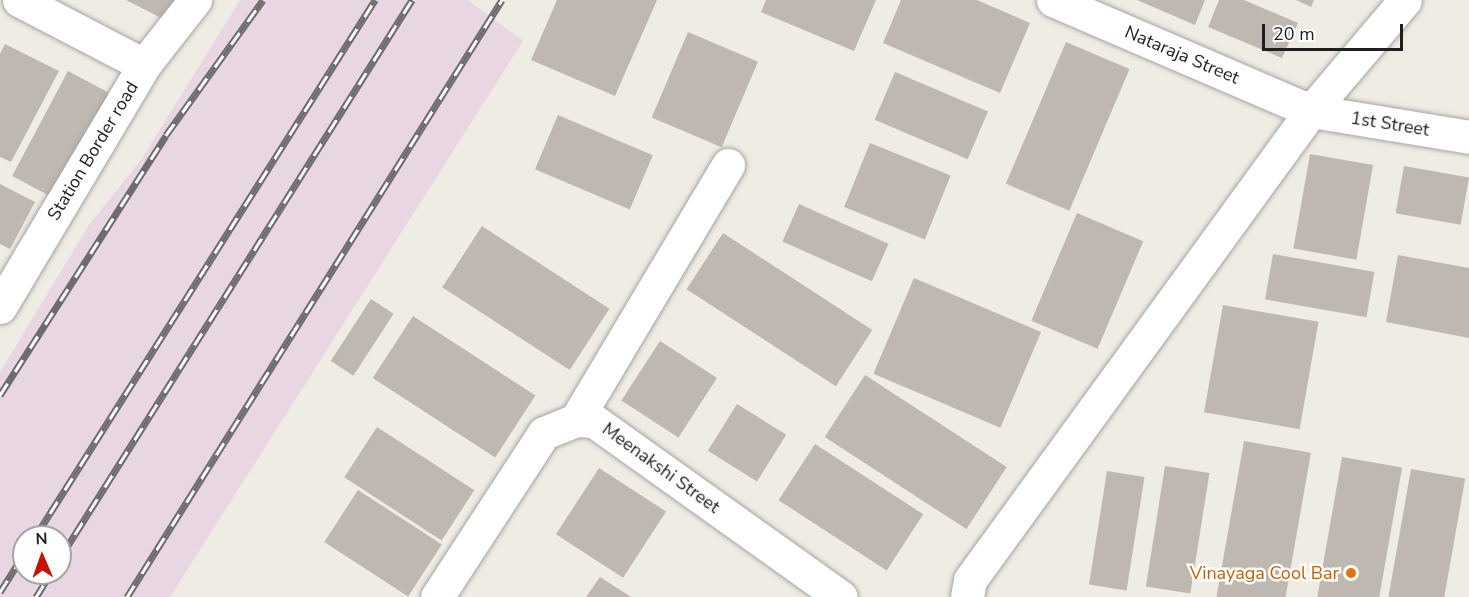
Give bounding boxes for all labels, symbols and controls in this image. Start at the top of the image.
scale bar [1265,12,1406,50]
street label: Nataraja Street [1122,21,1242,89]
text: 20 m [1273,22,1315,46]
street label: Station Border road [43,78,143,224]
street label: 1st Street [1349,107,1431,141]
street label: Meenakshi Street [598,418,724,518]
north arrow [12,525,72,585]
text: N [35,528,48,550]
place label: Vinayaga Cool Bar [1190,562,1339,584]
marker: Vinayaga Cool Bar [1344,566,1358,580]

